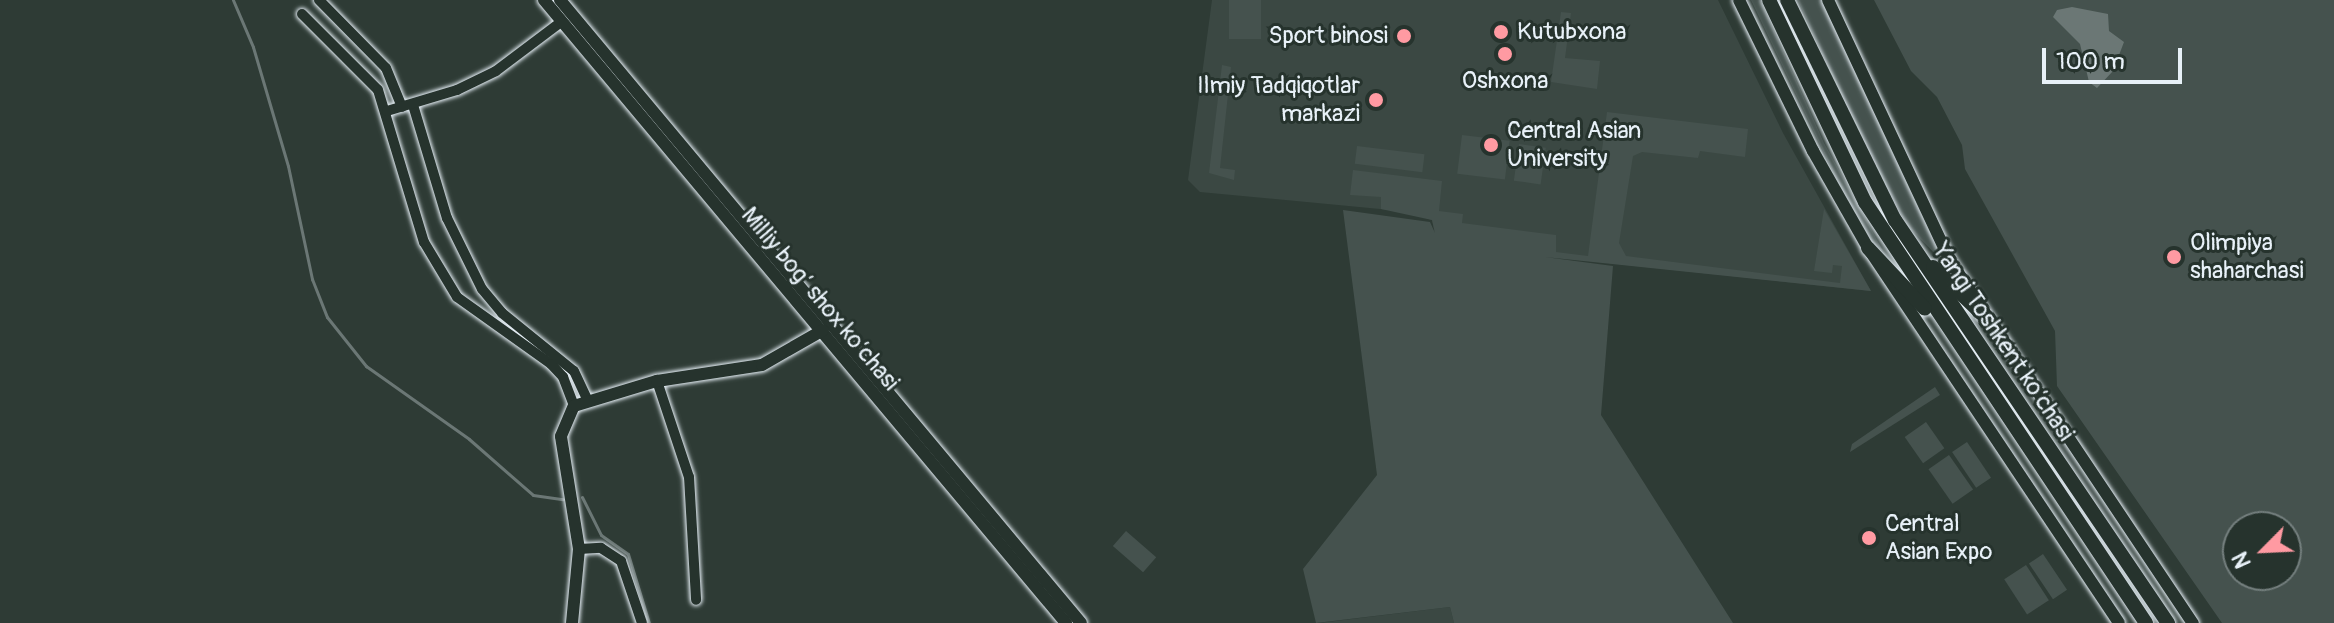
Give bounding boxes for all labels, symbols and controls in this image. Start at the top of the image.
place label: Kutubxona [1517,18,1626,46]
place label: Sport binosi [1269,22,1388,50]
marker: Kutubxona [1492,23,1510,41]
marker: Sport binosi [1395,27,1413,45]
scale bar [2046,32,2186,82]
marker: Oshxona [1496,45,1514,63]
text: 100 m [2056,47,2125,76]
place label: Oshxona [1462,67,1548,95]
place label: Ilmiy Tadqiqotlar markazi [1197,72,1360,128]
marker: Ilmiy Tadqiqotlar markazi [1367,91,1385,109]
place label: Central Asian University [1507,117,1641,173]
marker: Central Asian University [1482,136,1500,154]
street label: Milliy bog‘ shox ko‘chasi [735,202,905,396]
place label: Olimpiya shaharchasi [2190,229,2304,285]
street label: Yangi Toshkent ko‘chasi [1926,237,2080,447]
marker: Olimpiya shaharchasi [2165,248,2183,266]
place label: Central Asian Expo [1885,510,1992,566]
north arrow [2222,511,2302,591]
marker: Central Asian Expo [1860,529,1878,547]
text: N [2226,547,2258,572]

